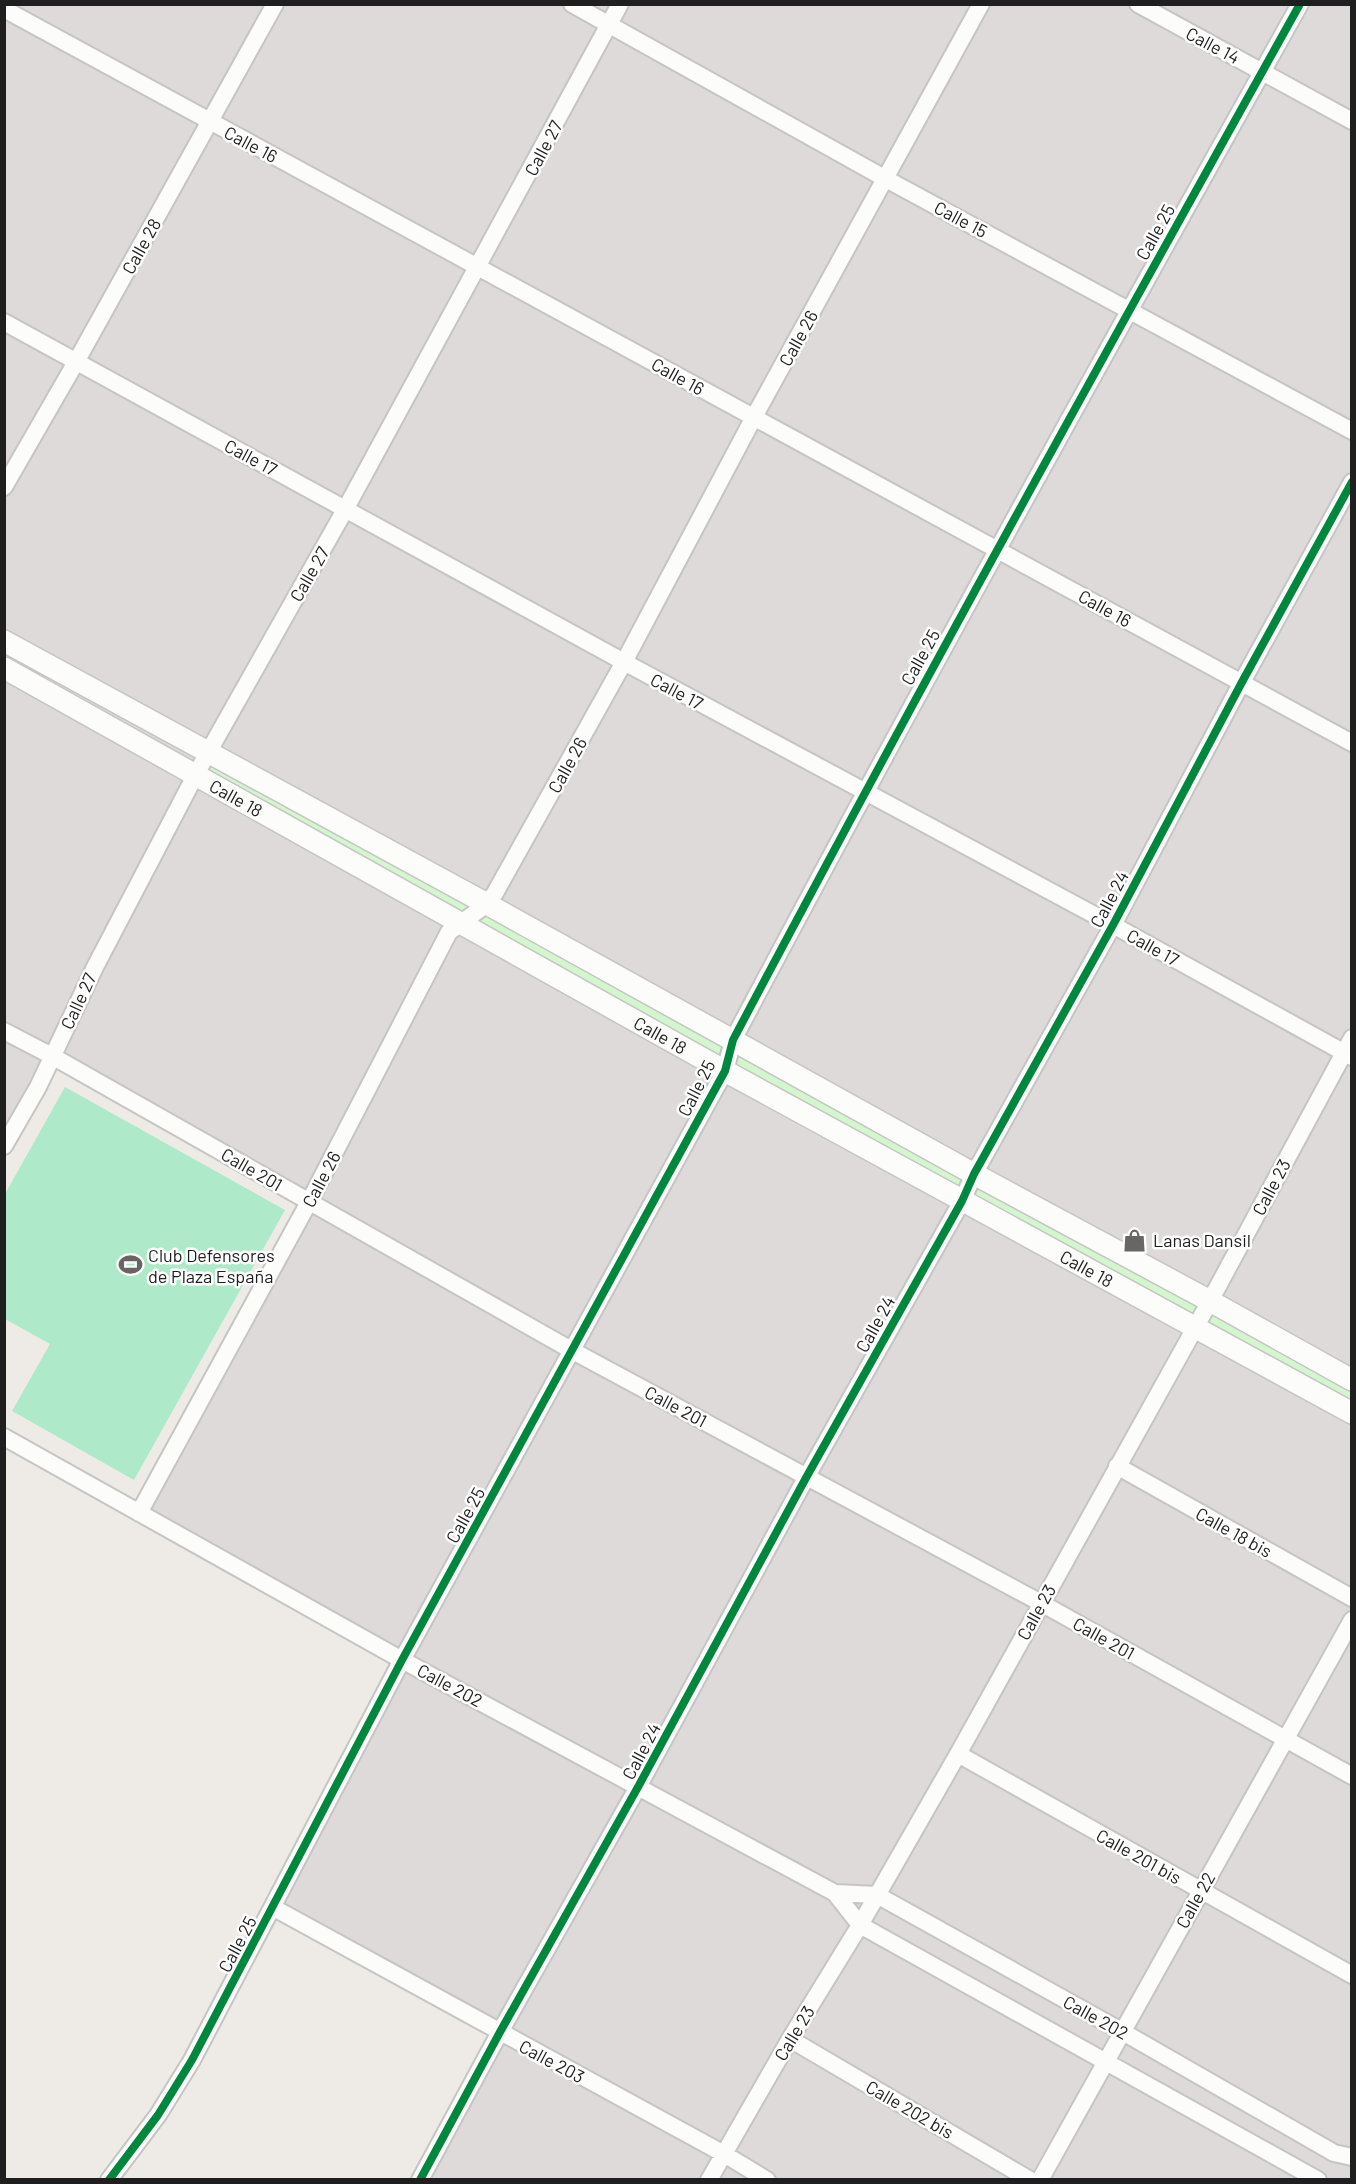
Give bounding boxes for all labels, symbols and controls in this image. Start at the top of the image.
street label: Calle 14 [1182,22,1244,68]
street label: Calle 27 [519,116,567,179]
street label: Calle 16 [221,121,281,167]
street label: Calle 15 [931,196,991,242]
street label: Calle 25 [1131,200,1179,264]
street label: Calle 28 [117,214,165,278]
street label: Calle 26 [774,306,822,370]
street label: Calle 16 [648,353,708,399]
street label: Calle 17 [221,434,281,480]
street label: Calle 27 [285,542,334,605]
street label: Calle 16 [1075,585,1135,631]
street label: Calle 25 [896,625,944,689]
street label: Calle 17 [647,668,707,714]
street label: Calle 26 [543,733,591,797]
street label: Calle 18 [206,774,267,821]
street label: Calle 24 [1085,867,1133,931]
street label: Calle 17 [1123,924,1183,970]
street label: Calle 27 [55,969,101,1033]
street label: Calle 18 [630,1011,691,1058]
street label: Calle 25 [672,1056,720,1120]
street label: Calle 201 [217,1143,287,1195]
street label: Calle 26 [297,1147,345,1211]
street label: Calle 23 [1247,1155,1295,1219]
shop icon: Lanas Dansil [1122,1227,1148,1253]
place label: Lanas Dansil [1153,1229,1251,1251]
place label: Club Defensores de Plaza España [148,1244,275,1287]
street label: Calle 18 [1056,1245,1117,1292]
sports icon: Club Defensores de Plaza España [117,1252,143,1278]
street label: Calle 24 [851,1292,899,1356]
street label: Calle 201 [641,1381,711,1431]
street label: Calle 25 [441,1483,489,1547]
street label: Calle 18 bis [1192,1502,1276,1562]
street label: Calle 23 [1012,1580,1060,1644]
street label: Calle 201 [1069,1612,1139,1664]
street label: Calle 202 [414,1659,486,1711]
street label: Calle 24 [617,1719,665,1783]
street label: Calle 201 bis [1093,1824,1185,1888]
street label: Calle 22 [1171,1868,1219,1932]
street label: Calle 25 [213,1912,261,1976]
street label: Calle 202 [1060,1990,1132,2044]
street label: Calle 23 [769,2001,819,2065]
street label: Calle 203 [516,2035,588,2087]
street label: Calle 202 bis [862,2075,958,2143]

